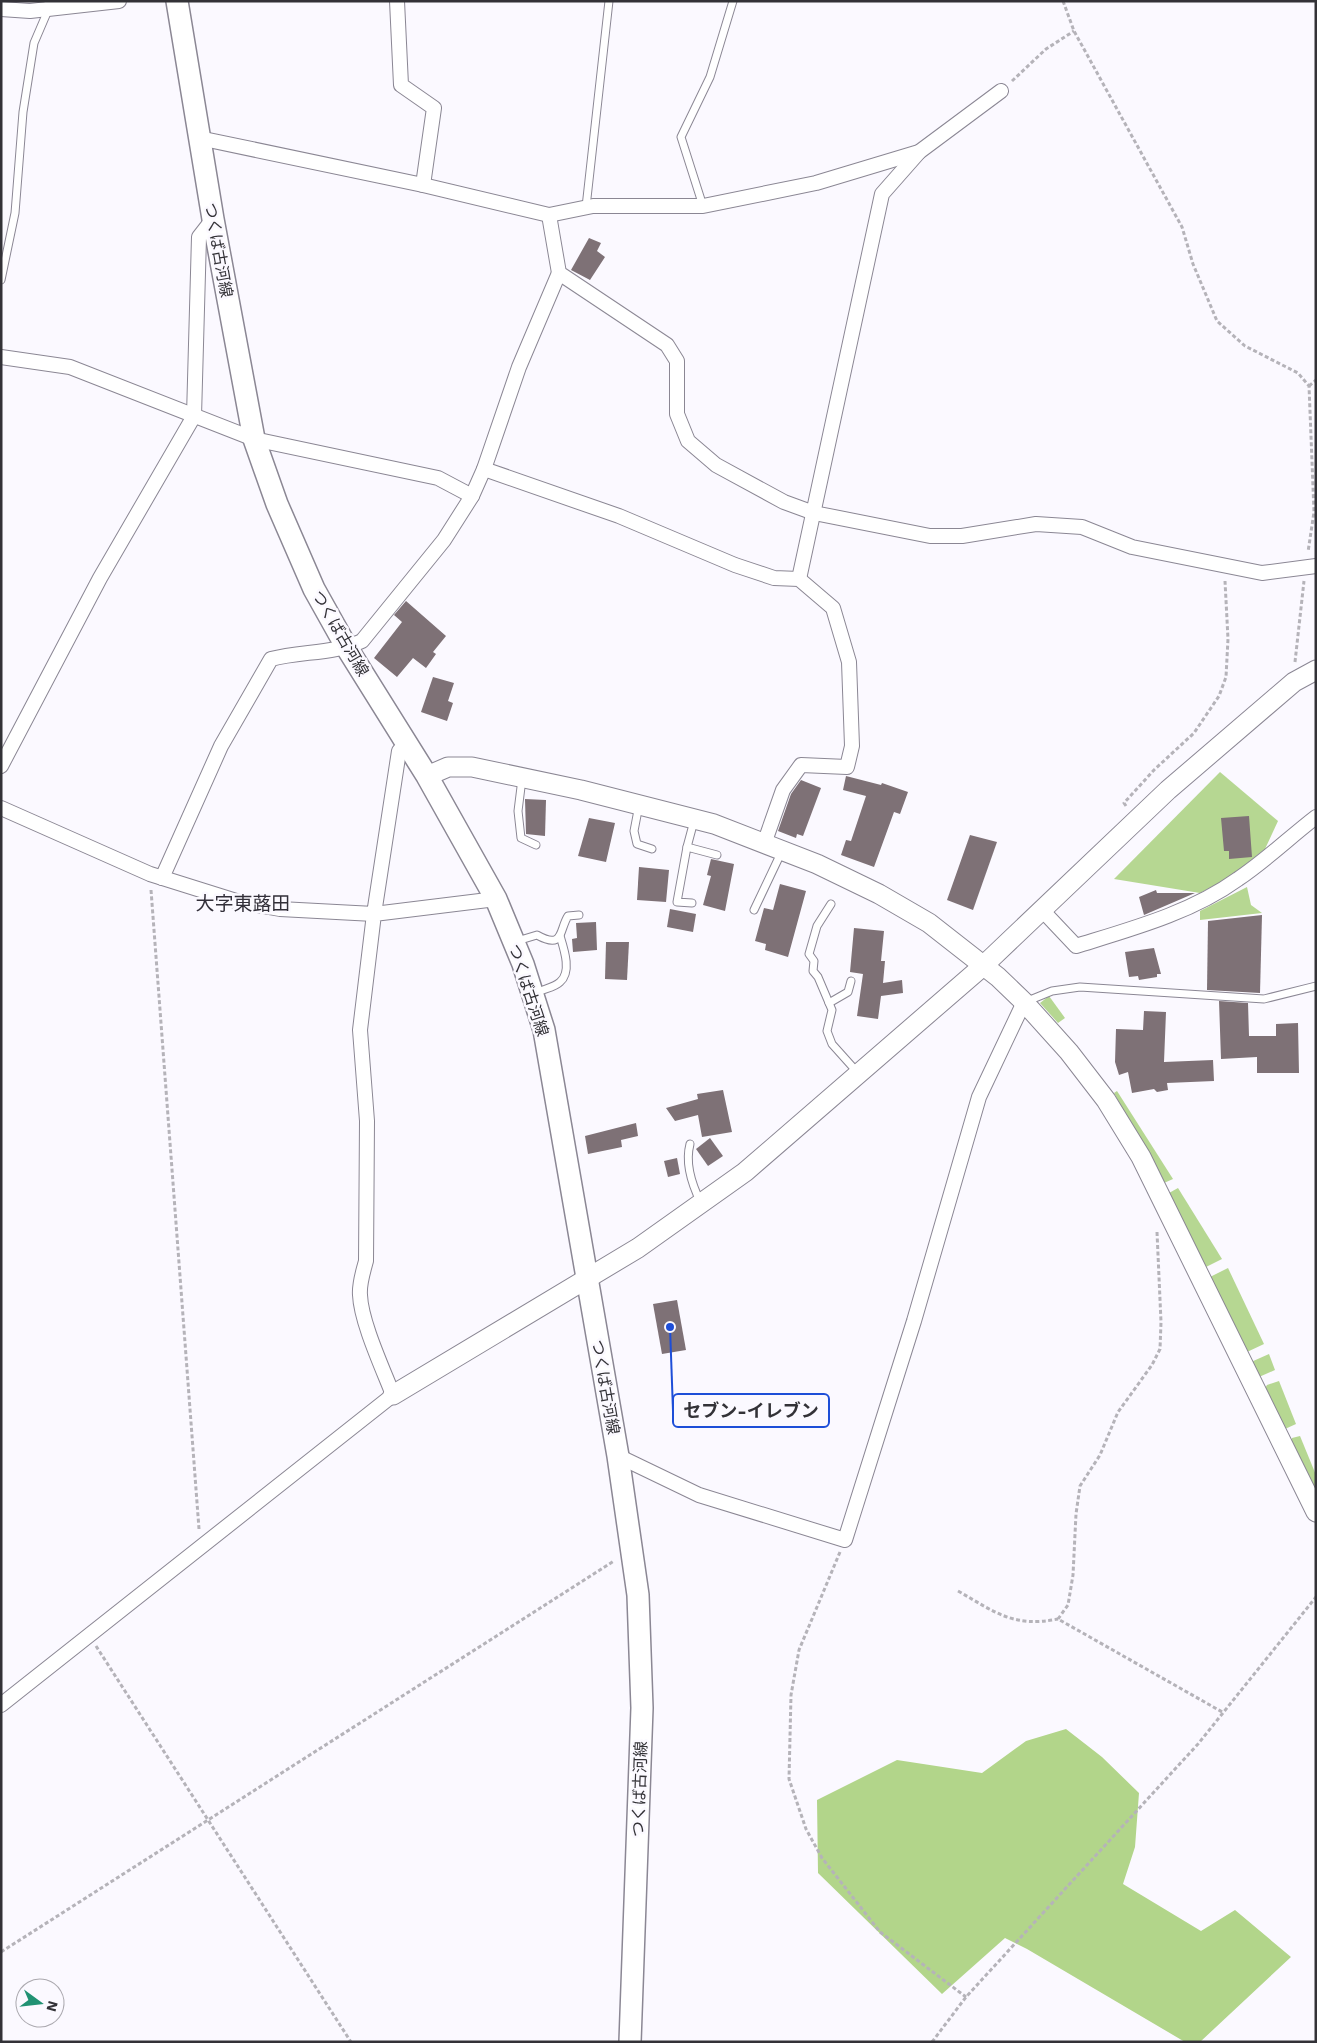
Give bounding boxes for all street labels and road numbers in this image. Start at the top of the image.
street label: つくば古河線 [201,201,236,299]
street label: つくば古河線 [308,587,373,680]
street label: つくば古河線 [505,942,552,1039]
street label: つくば古河線 [588,1338,623,1436]
street label: つくば古河線 [628,1741,651,1837]

